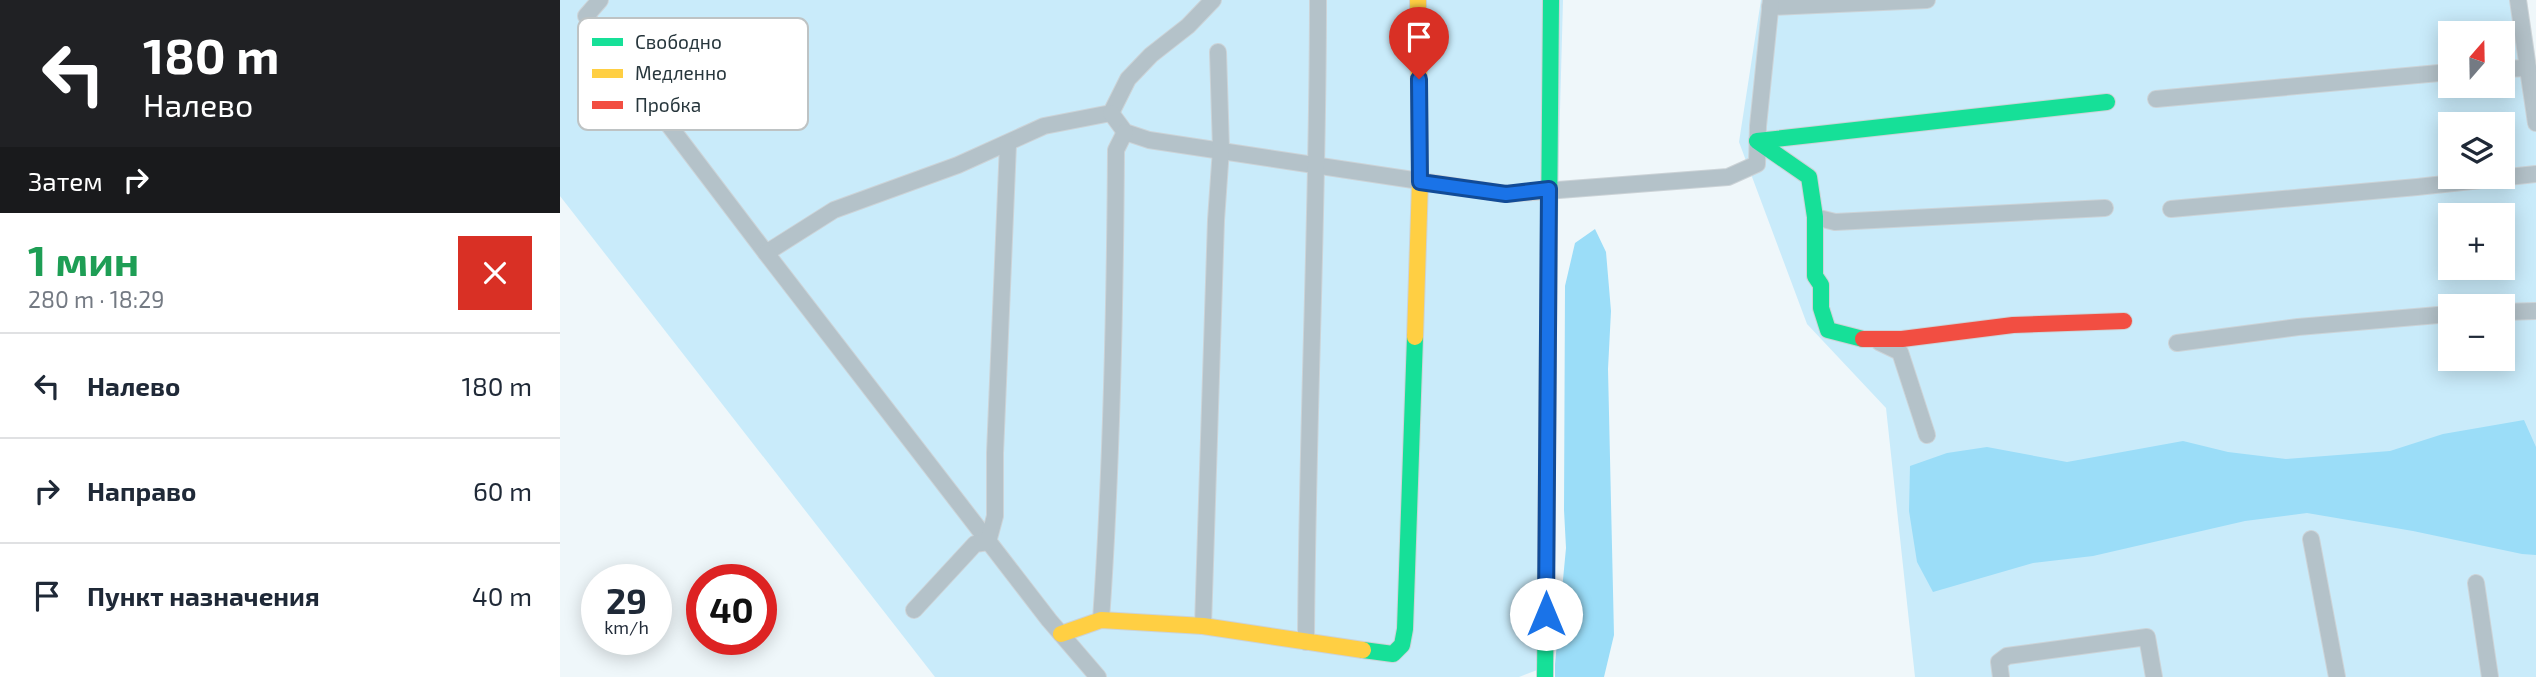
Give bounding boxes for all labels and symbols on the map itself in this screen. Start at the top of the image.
pin [1389,7,1449,79]
legend [578,18,808,130]
north arrow [2438,21,2515,98]
text: Свободно [635,30,722,53]
text: Медленно [635,61,727,84]
text: Пробка [635,93,701,116]
speed limit sign: 40 [686,564,777,655]
position arrow [1509,577,1583,651]

